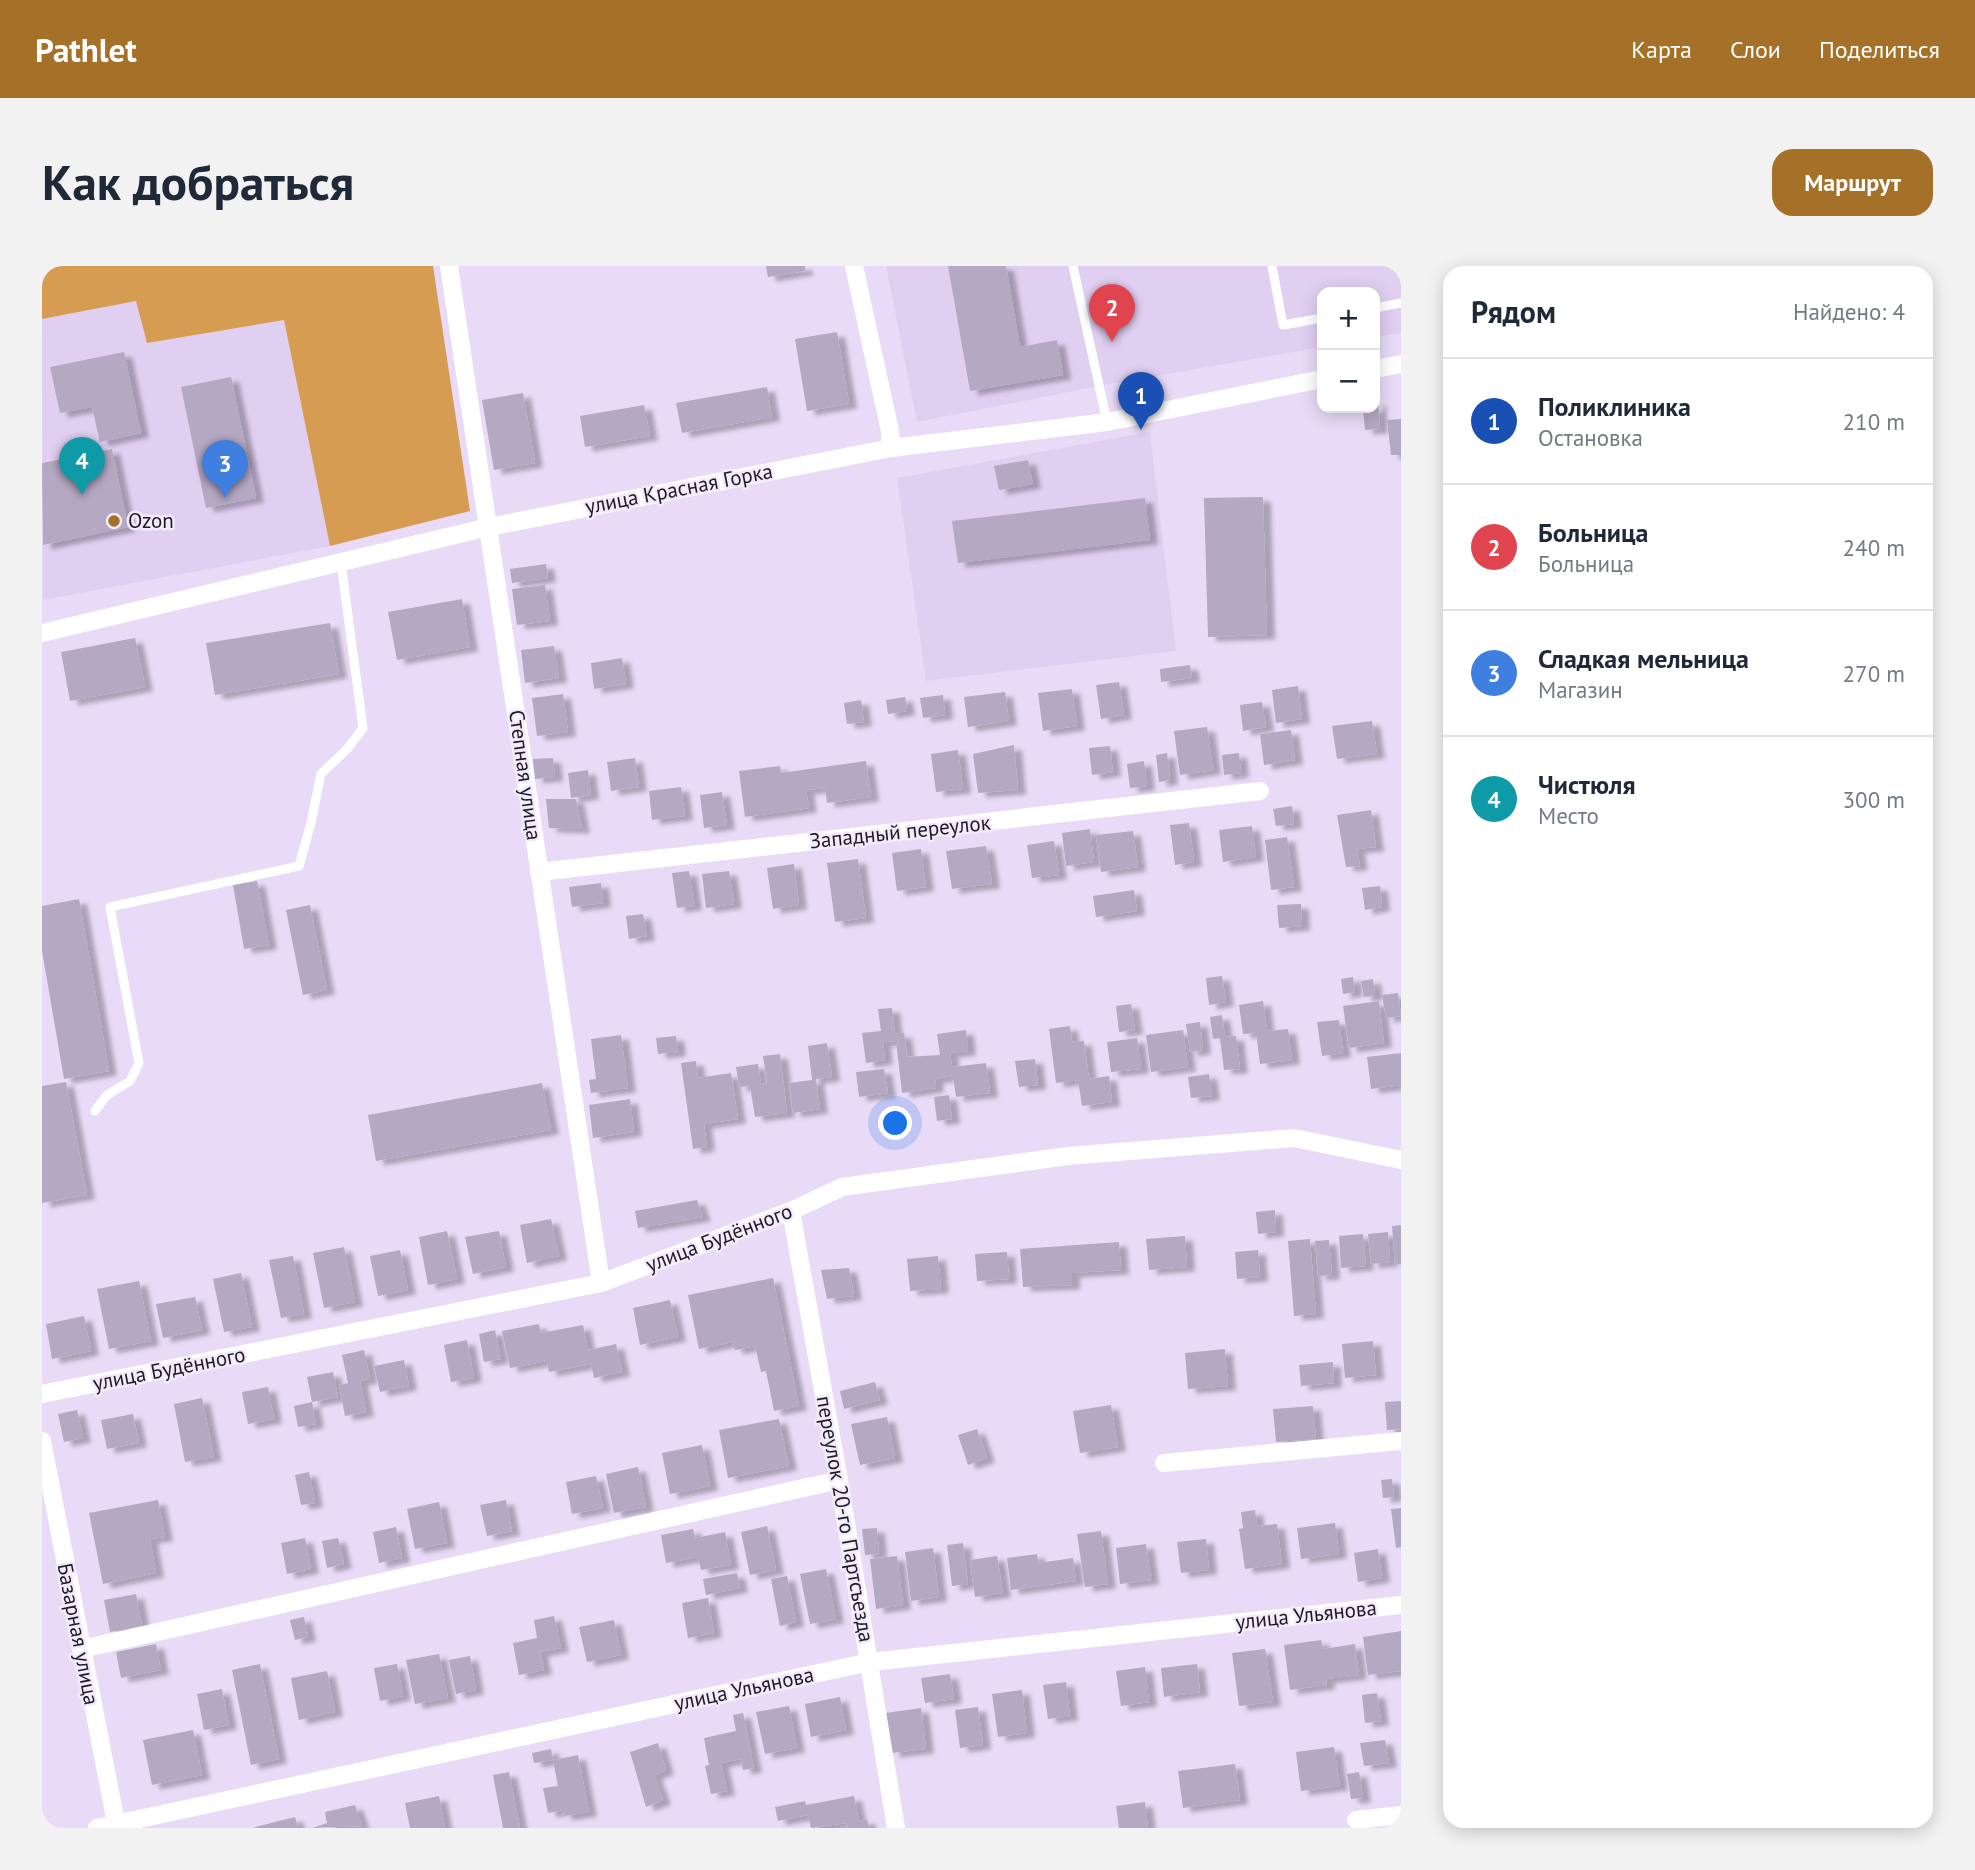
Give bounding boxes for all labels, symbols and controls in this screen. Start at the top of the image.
text: Pathlet [35,28,137,71]
text: Карта [1631,34,1692,65]
text: Слои [1730,34,1781,65]
text: Поделиться [1819,34,1940,65]
button: Маршрут [1772,149,1933,216]
text: Как добраться [42,150,354,214]
pin: 2 [1089,284,1135,342]
map controls [1317,287,1380,413]
button: + [1317,287,1380,350]
text: Рядом [1471,292,1556,331]
text: Найдено: 4 [1793,297,1905,326]
button: − [1317,350,1380,413]
pin: 1 [1118,372,1164,430]
text: Поликлиника [1538,390,1691,423]
text: 1 [1487,407,1501,436]
text: 210 m [1843,407,1905,436]
text: Остановка [1538,423,1643,452]
pin: 4 [59,437,105,495]
pin: 3 [202,440,248,498]
street label: улица Красная Горка [583,457,775,520]
place label: Ozon [128,507,174,534]
marker: Ozon [106,513,122,529]
text: Больница [1538,516,1648,549]
text: 2 [1487,533,1501,562]
text: 240 m [1843,533,1905,562]
text: Больница [1538,549,1634,578]
text: Сладкая мельница [1538,642,1749,675]
text: 3 [1487,659,1501,688]
text: 270 m [1843,659,1905,688]
text: Магазин [1538,675,1623,704]
street label: Степная улица [503,708,548,842]
text: Чистюля [1538,768,1635,801]
text: 4 [1487,785,1501,814]
text: 300 m [1843,785,1905,814]
text: Место [1538,801,1599,830]
street label: Западный переулок [808,809,992,854]
your location [878,1106,912,1140]
street label: улица Будённого [642,1197,796,1278]
street label: улица Будённого [90,1340,247,1397]
street label: переулок 20-го Партсъезда [811,1394,880,1644]
street label: Базарная улица [52,1561,105,1707]
street label: улица Ульянова [1234,1594,1378,1635]
street label: улица Ульянова [672,1661,816,1716]

